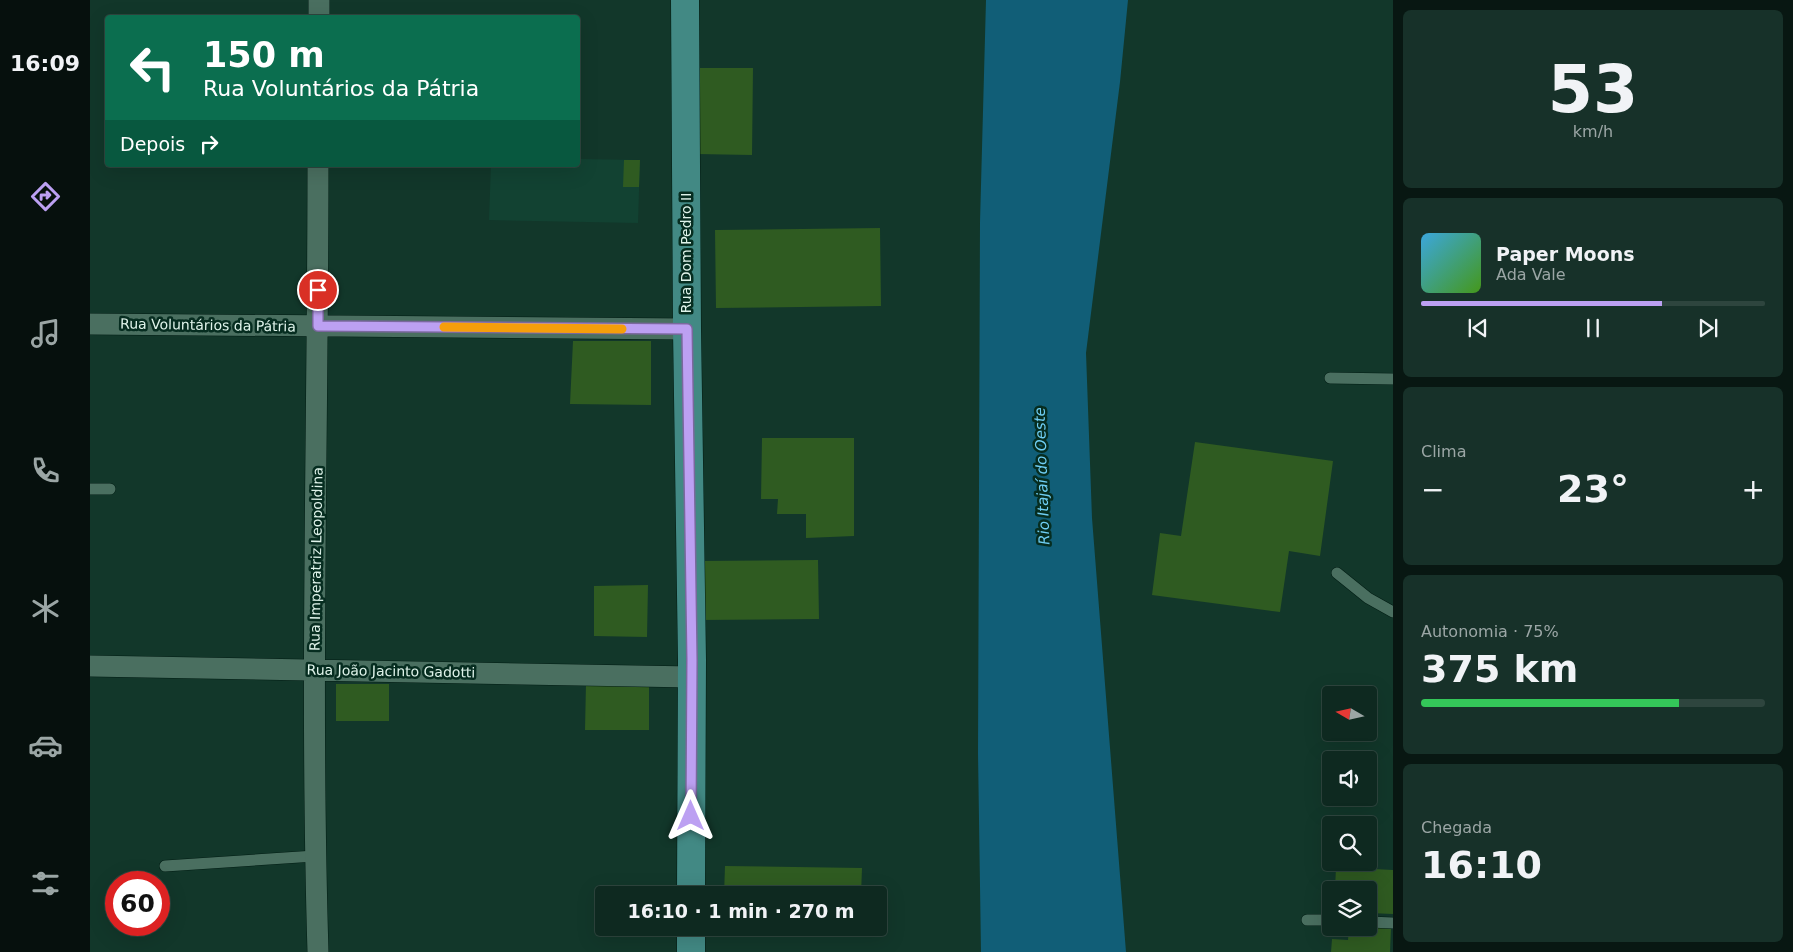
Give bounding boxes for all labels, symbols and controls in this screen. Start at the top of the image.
icon: left [120,35,185,100]
text: 150 m [203,35,325,75]
text: 16:09 [10,51,80,76]
text: 53 [1548,52,1638,127]
text: Rua Voluntários da Pátria [203,76,479,101]
text: km/h [1573,122,1613,141]
icon: right [195,130,223,158]
text: Depois [120,133,185,155]
icon: directions [28,179,63,214]
street label: Rua Dom Pedro II [678,193,694,313]
text: Paper Moons [1496,243,1635,265]
text: Ada Vale [1496,265,1566,284]
pin [297,269,339,311]
icon: arrive [304,276,332,304]
icon: previous [1464,314,1492,342]
icon: pause [1579,314,1607,342]
icon: next [1694,314,1722,342]
street label: Rua Voluntários da Pátria [120,315,296,335]
icon: music [28,316,63,351]
water label: Rio Itajaí do Oeste [1031,407,1053,545]
text: Clima [1421,442,1466,461]
icon: phone [28,453,63,488]
street label: Rua Imperatriz Leopoldina [306,467,326,651]
text: 23° [1557,467,1629,511]
text: − [1421,473,1444,506]
text: + [1742,473,1765,506]
icon: climate [28,591,63,626]
text: Autonomia · 75% [1421,622,1559,641]
text: 375 km [1421,647,1578,691]
street label: Rua João Jacinto Gadotti [307,662,475,680]
north arrow [1322,686,1378,741]
map controls [1322,686,1377,936]
icon: car [28,728,63,763]
button: sound [1322,751,1377,806]
position arrow [664,789,716,841]
button: search [1322,816,1377,871]
text: Chegada [1421,818,1492,837]
text: 16:10 [1421,843,1542,887]
icon: filters [28,866,63,901]
speed limit sign: 60 [105,871,170,936]
button: layers [1322,881,1377,936]
text: 16:10 · 1 min · 270 m [627,900,855,922]

